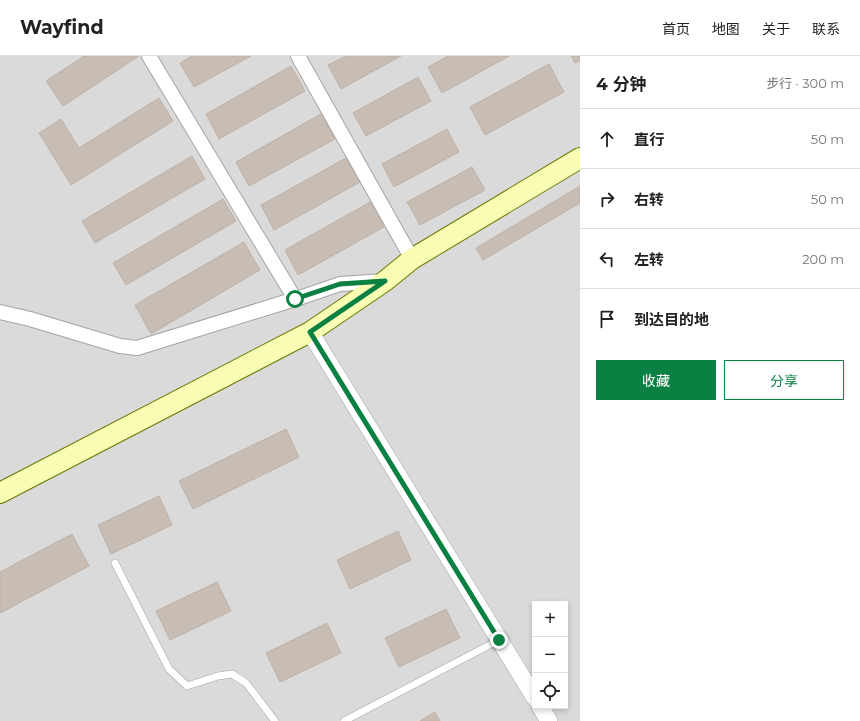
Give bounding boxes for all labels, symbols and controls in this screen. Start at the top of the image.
text: Wayfind [20,16,104,39]
text: 首页 [662,20,690,38]
text: 地图 [712,20,740,38]
text: 关于 [762,20,790,38]
text: 联系 [812,20,840,38]
text: 4 分钟 [596,74,647,94]
text: 步行 · 300 m [766,75,844,91]
icon: ahead [596,128,618,150]
text: 直行 [634,130,664,149]
text: 50 m [811,131,844,147]
icon: right [596,188,618,210]
text: 右转 [634,190,664,209]
text: 50 m [811,191,844,207]
icon: left [596,248,618,270]
text: 左转 [634,250,664,269]
text: 200 m [802,251,844,267]
route start [286,290,304,308]
icon: arrive [596,308,618,330]
text: 到达目的地 [634,310,709,329]
button: 收藏 [596,360,716,400]
button: 分享 [724,360,844,400]
map controls [532,601,568,709]
button: + [532,601,568,637]
route end [490,631,508,649]
button: − [532,637,568,673]
button: locate [532,673,568,709]

